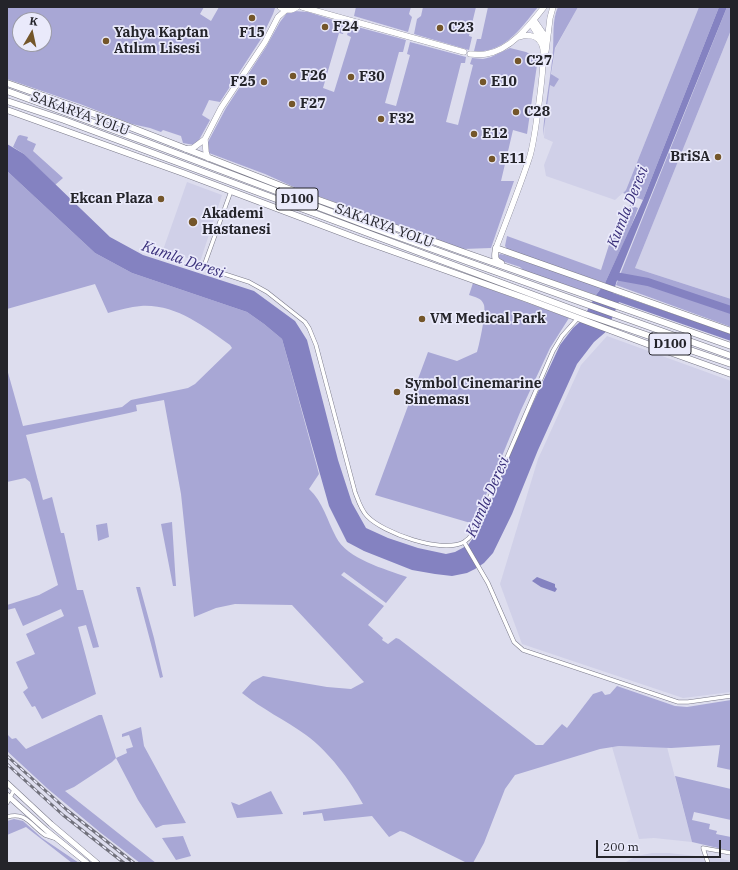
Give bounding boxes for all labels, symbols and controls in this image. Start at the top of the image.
north arrow [12,12,52,52]
marker: F15 [247,13,257,23]
text: K [28,14,39,29]
place label: F24 [333,19,359,35]
place label: C23 [448,20,474,36]
marker: F24 [320,22,330,32]
marker: C23 [435,23,445,33]
place label: Yahya Kaptan Atılım Lisesi [114,25,208,58]
place label: F15 [239,25,265,41]
marker: Yahya Kaptan Atılım Lisesi [101,36,111,46]
place label: C27 [526,53,552,69]
marker: C27 [513,56,523,66]
place label: F26 [301,68,327,84]
place label: F30 [359,69,385,85]
marker: F26 [288,71,298,81]
marker: F30 [346,72,356,82]
place label: F25 [230,74,256,90]
place label: E10 [491,74,517,90]
marker: F25 [259,77,269,87]
marker: E10 [478,77,488,87]
street label: SAKARYA YOLU [28,88,132,140]
place label: F27 [300,96,326,112]
marker: F27 [287,99,297,109]
place label: C28 [524,104,550,120]
marker: C28 [511,107,521,117]
place label: F32 [389,111,415,127]
marker: F32 [376,114,386,124]
place label: E12 [482,126,508,142]
marker: E12 [469,129,479,139]
place label: BriSA [670,149,710,165]
place label: E11 [500,151,526,167]
marker: BriSA [713,152,723,162]
marker: E11 [487,154,497,164]
water label: Kumla Deresi [604,164,652,250]
road number: D100 [276,188,318,210]
place label: Ekcan Plaza [70,191,153,207]
marker: Ekcan Plaza [156,194,166,204]
street label: SAKARYA YOLU [332,200,436,252]
place label: Akademi Hastanesi [202,206,271,238]
marker: Akademi Hastanesi [187,216,199,228]
water label: Kumla Deresi [139,237,227,283]
place label: VM Medical Park [430,311,546,327]
marker: VM Medical Park [417,314,427,324]
road number: D100 [649,333,691,355]
place label: Symbol Cinemarine Sineması [405,376,542,408]
marker: Symbol Cinemarine Sineması [392,387,402,397]
water label: Kumla Deresi [462,454,514,540]
scale bar [598,832,723,858]
text: 200 m [603,839,639,854]

